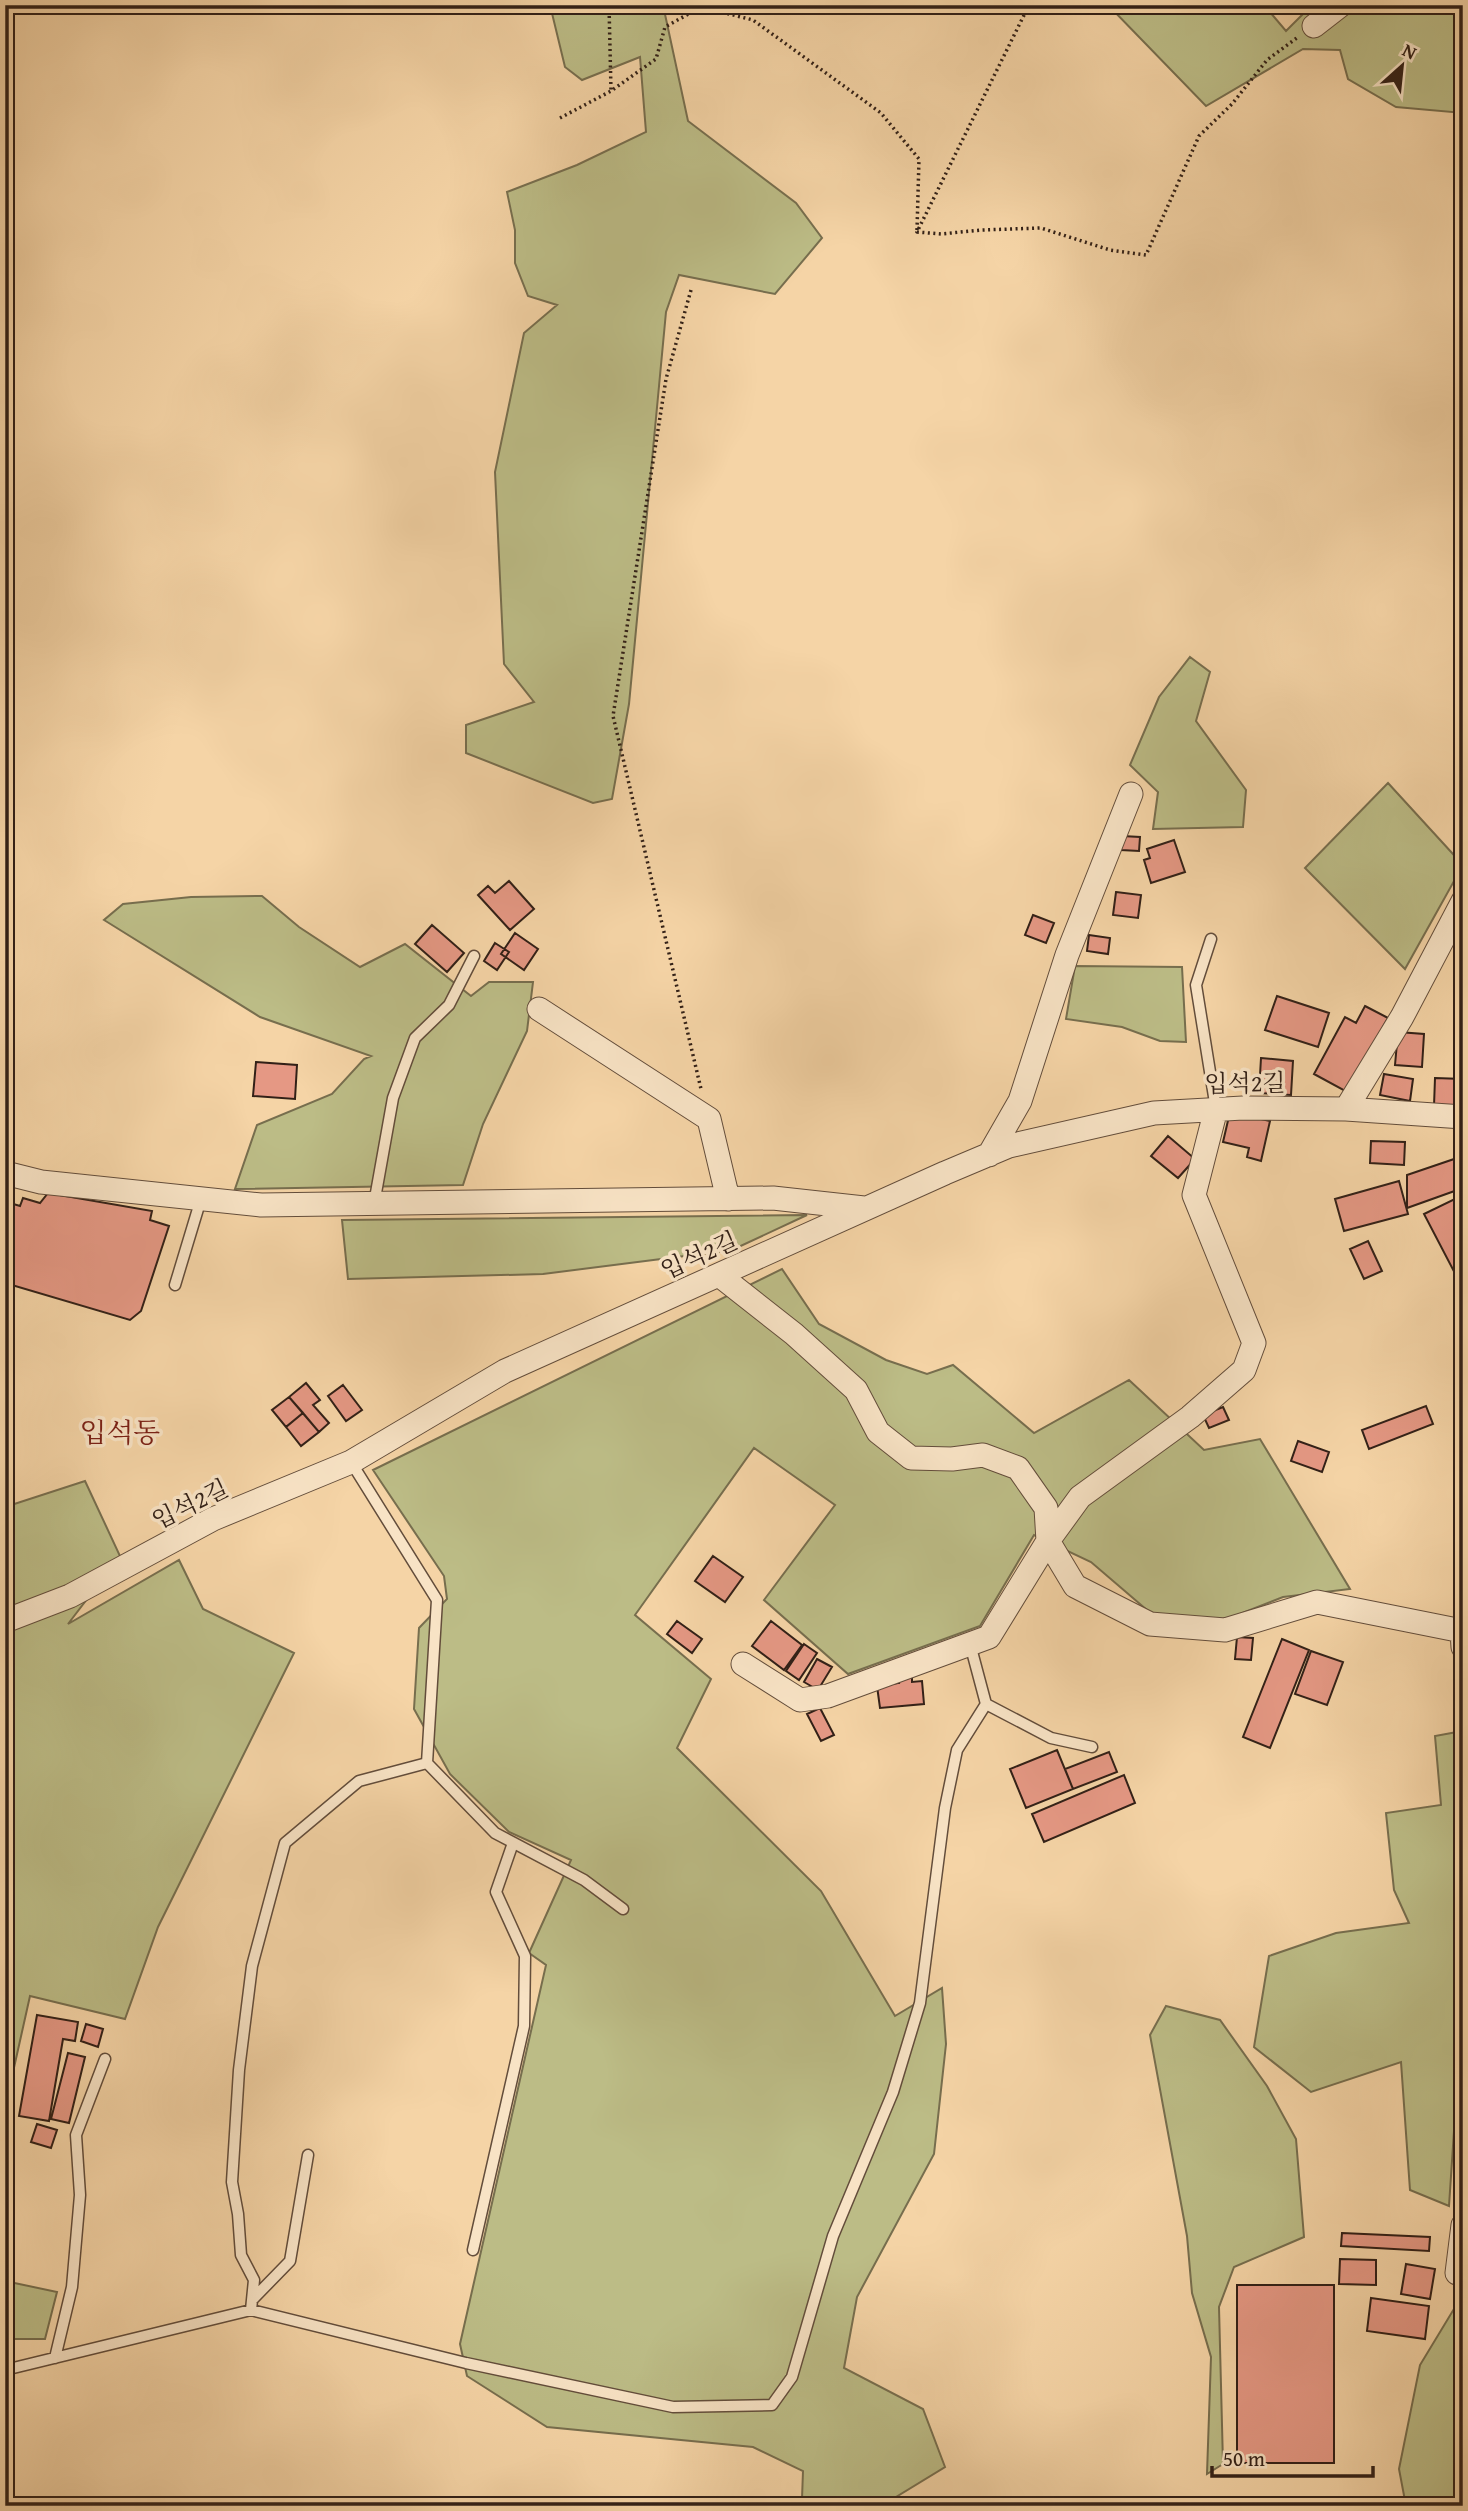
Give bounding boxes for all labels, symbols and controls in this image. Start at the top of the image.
north arrow [1366,32,1436,102]
text: N [1398,35,1422,66]
street label: 입석2길 [1204,1065,1286,1101]
street label: 입석2길 [655,1223,743,1287]
district label: 입석동 [79,1411,161,1452]
street label: 입석2길 [146,1470,234,1538]
scale bar [1212,2434,1374,2478]
text: 50 m [1223,2443,1265,2474]

